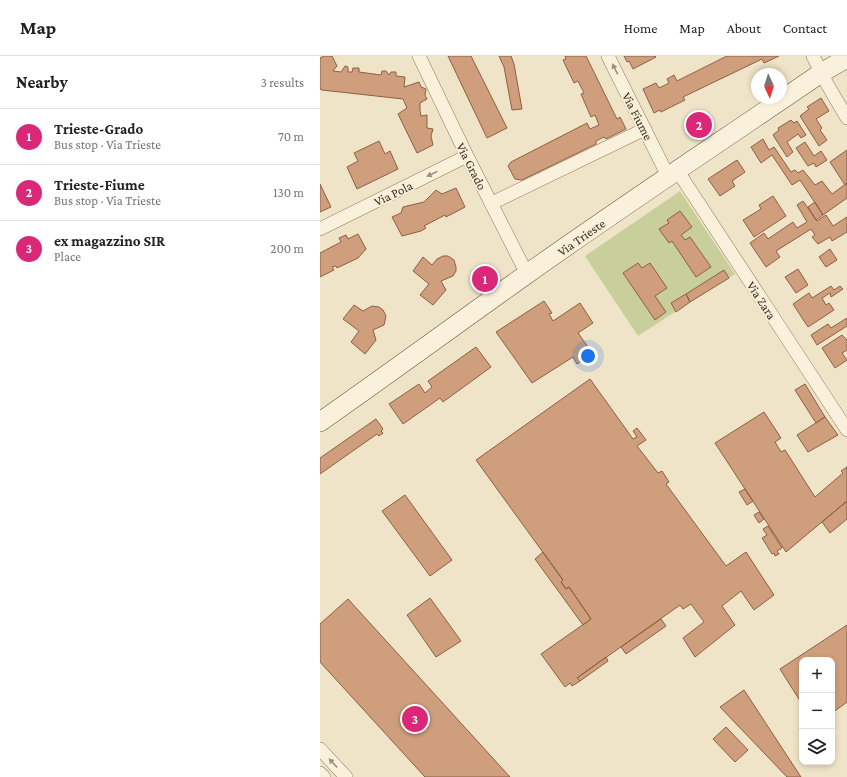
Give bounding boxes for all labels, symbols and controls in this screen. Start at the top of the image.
text: Map [20,17,56,38]
text: Home [624,20,657,36]
text: Map [679,20,705,36]
text: About [727,20,761,36]
text: Contact [783,20,827,36]
one-way arrow [611,64,618,75]
north arrow [751,68,787,104]
text: Nearby [16,73,68,92]
text: 3 results [261,75,304,90]
street label: Via Fiume [619,90,656,143]
pin: 2 [686,110,712,140]
text: Trieste-Grado [54,121,143,137]
text: 1 [27,129,31,144]
text: 70 m [278,129,304,144]
text: Bus stop · Via Trieste [54,137,161,152]
street label: Via Grado [453,140,490,192]
one-way arrow [426,170,438,177]
text: Trieste-Fiume [54,177,145,193]
street label: Via Pola [371,178,415,209]
text: 2 [26,185,32,200]
text: 130 m [273,185,304,200]
text: Bus stop · Via Trieste [54,193,161,208]
street label: Via Trieste [554,215,608,259]
text: ex magazzino SIR [54,233,165,249]
text: 3 [26,241,32,256]
text: 200 m [270,241,304,256]
text: Place [54,249,81,264]
pin: 1 [472,264,498,294]
street label: Via Zara [744,278,779,322]
your location [578,346,598,366]
map controls [799,657,835,765]
button: + [799,657,835,693]
button: − [799,693,835,729]
pin: 3 [402,704,428,734]
button: layers [799,729,835,765]
one-way arrow [328,758,338,768]

